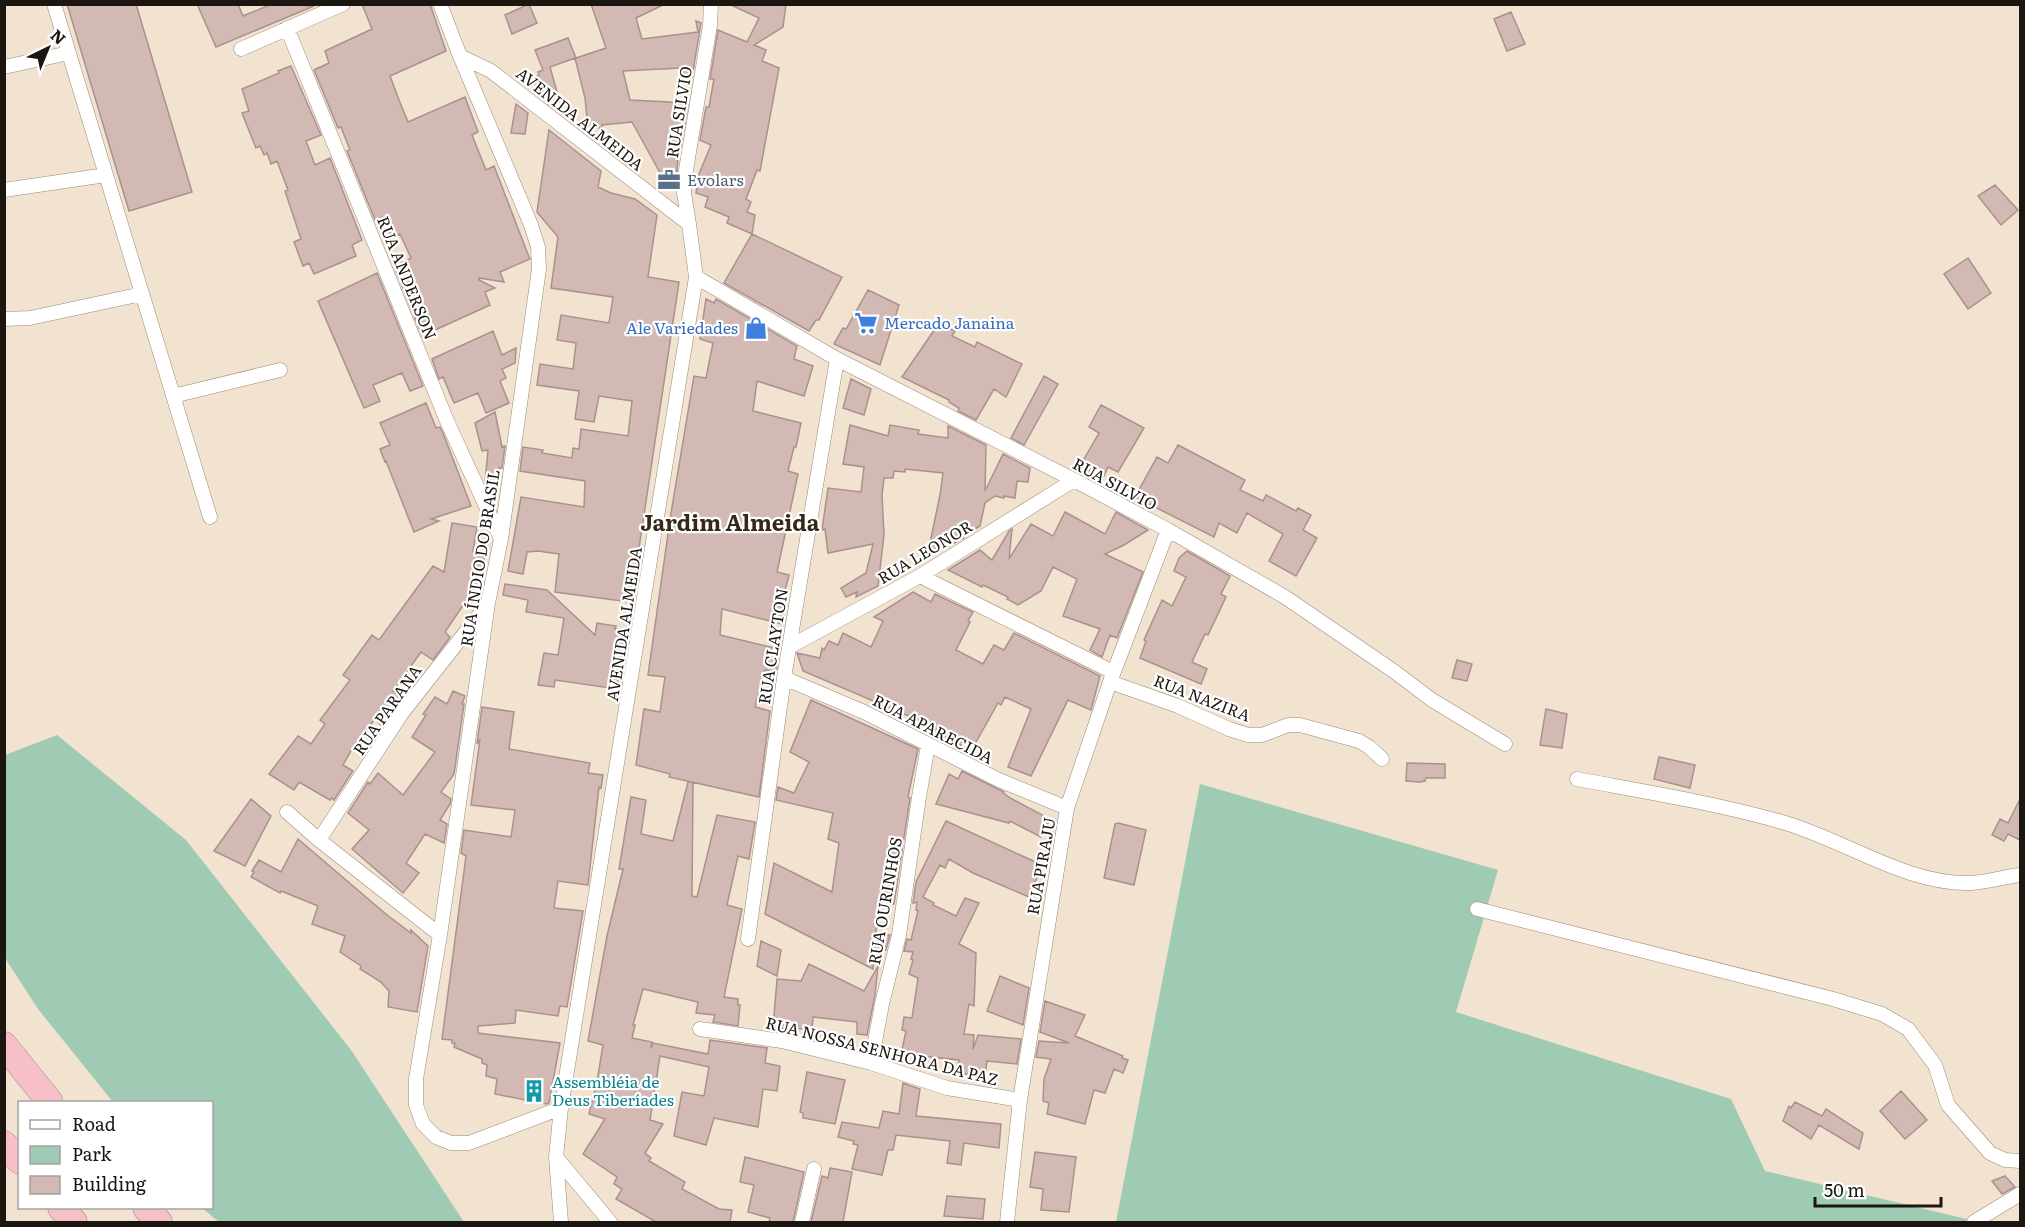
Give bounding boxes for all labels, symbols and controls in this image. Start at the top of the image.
north arrow [18,18,78,78]
text: N [46,23,72,50]
street label: AVENIDA ALMEIDA [512,61,650,176]
street label: RUA SILVIO [659,64,697,159]
office icon: Evolars [656,167,682,193]
place label: Evolars [687,167,744,191]
street label: RUA ANDERSON [372,212,444,343]
supermarket icon: Mercado Janaina [853,310,879,336]
place label: Mercado Janaina [884,310,1015,334]
place label: Ale Variedades [626,315,738,339]
shop icon: Ale Variedades [743,315,769,341]
street label: RUA SILVIO [1069,451,1162,515]
street label: RUA ÍNDIO DO BRASIL [453,467,505,648]
district label: Jardim Almeida [641,505,820,538]
street label: RUA LEONOR [872,513,977,589]
street label: AVENIDA ALMEIDA [599,545,647,703]
street label: RUA CLAYTON [751,586,793,706]
street label: RUA PARANA [346,659,426,760]
street label: RUA NAZIRA [1150,668,1255,727]
street label: RUA APARECIDA [869,687,998,769]
street label: RUA PIRAJU [1020,815,1060,917]
street label: RUA OURINHOS [861,835,907,966]
street label: RUA NOSSA SENHORA DA PAZ [763,1009,1001,1091]
place label: Assembléia de Deus Tiberíades [552,1069,674,1111]
building icon: Assembléia de Deus Tiberíades [521,1078,547,1104]
legend [18,1101,213,1209]
text: Road [72,1110,116,1137]
text: Park [72,1140,113,1167]
text: Building [72,1170,147,1197]
scale bar [1815,1170,1941,1208]
text: 50 m [1824,1176,1865,1203]

